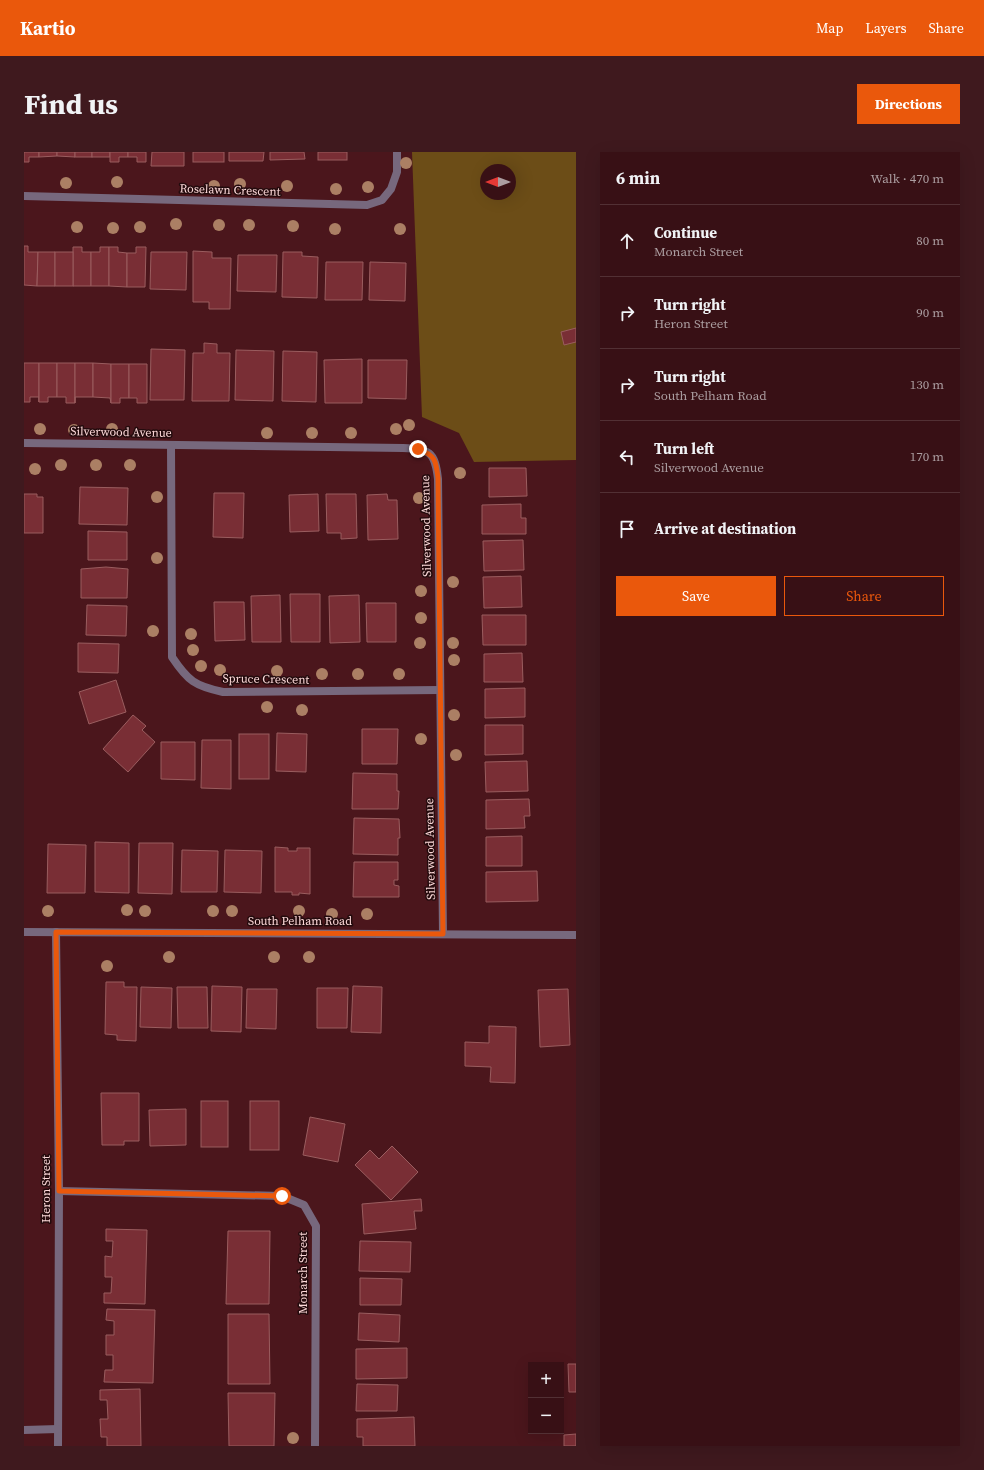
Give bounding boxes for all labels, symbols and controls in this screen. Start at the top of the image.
text: Kartio [20,15,76,41]
text: Map [816,18,843,38]
text: Layers [865,18,907,38]
text: Share [929,18,964,38]
button: Directions [857,84,960,124]
text: Find us [24,85,118,123]
north arrow [480,164,516,200]
text: 6 min [616,166,660,190]
text: Walk · 470 m [871,170,944,187]
street label: Roselawn Crescent [179,180,281,200]
text: Continue [654,222,717,243]
icon: ahead [616,230,638,252]
text: 80 m [916,232,944,249]
text: Monarch Street [654,243,743,260]
text: Turn right [654,294,726,315]
icon: right [616,302,638,324]
text: 90 m [916,304,944,321]
text: Heron Street [654,315,728,332]
text: Turn right [654,366,726,387]
icon: right [616,374,638,396]
text: 130 m [910,376,944,393]
text: South Pelham Road [654,387,767,404]
street label: Silverwood Avenue [70,423,172,441]
text: Turn left [654,438,714,459]
route end [409,440,427,458]
icon: left [616,446,638,468]
text: 170 m [910,448,944,465]
text: Silverwood Avenue [654,459,764,476]
street label: Silverwood Avenue [417,475,435,577]
icon: arrive [616,518,638,540]
text: Arrive at destination [654,518,796,539]
button: Save [616,576,776,616]
button: Share [784,576,944,616]
street label: Spruce Crescent [223,670,310,688]
street label: Silverwood Avenue [421,798,439,900]
street label: South Pelham Road [248,913,352,929]
street label: Heron Street [38,1155,54,1223]
route start [273,1187,291,1205]
street label: Monarch Street [295,1232,311,1314]
map controls [528,1362,564,1434]
button: + [528,1362,564,1398]
button: − [528,1398,564,1434]

